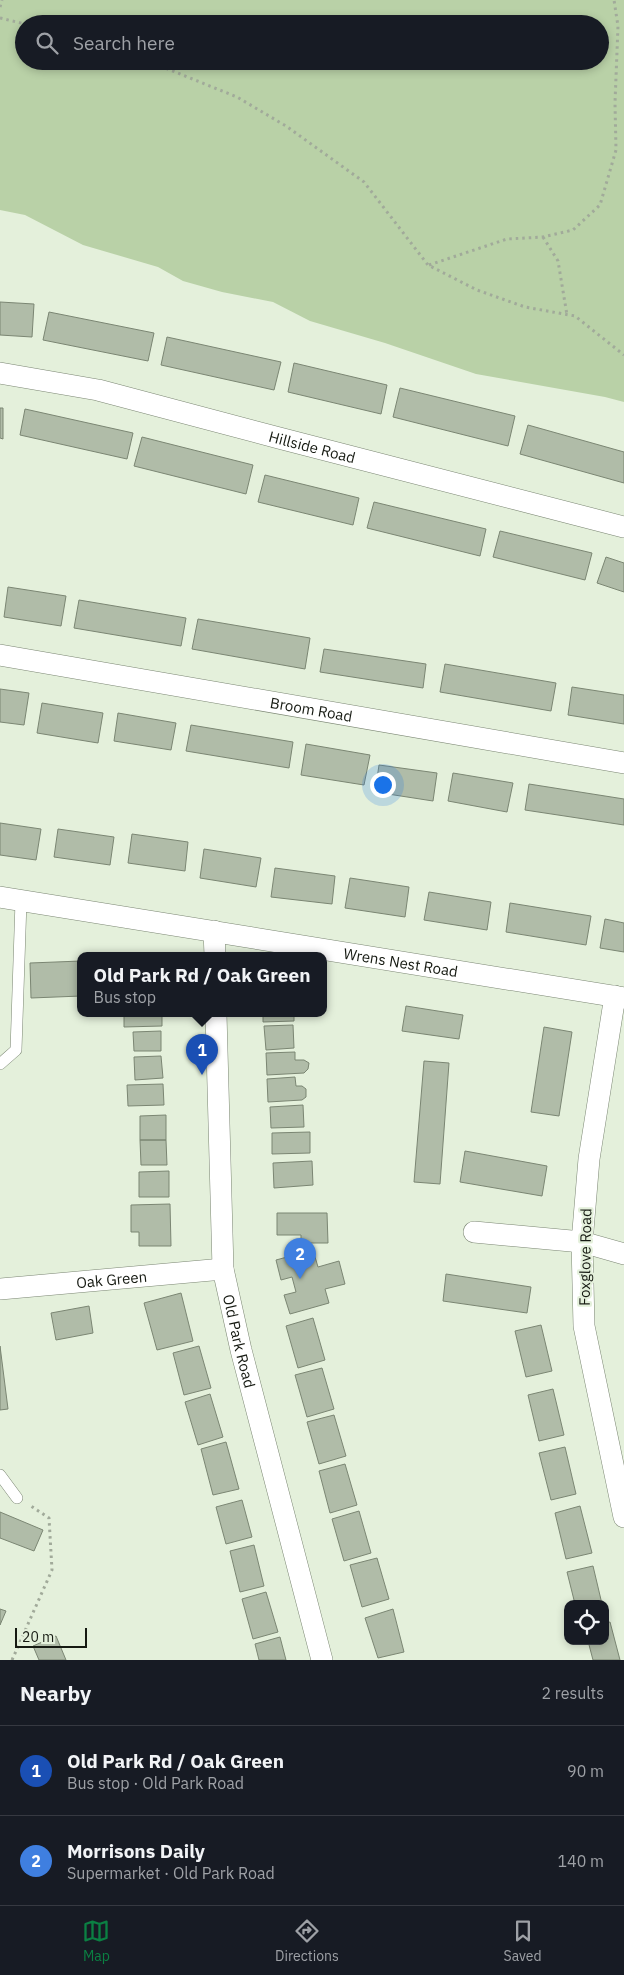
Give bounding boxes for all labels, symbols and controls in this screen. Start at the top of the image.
search box [15,15,609,70]
icon: search [33,29,61,57]
text: Search here [73,31,175,55]
street label: Hillside Road [267,426,357,467]
street label: Broom Road [269,692,354,725]
your location [370,772,396,798]
street label: Wrens Nest Road [342,943,459,980]
popup [77,952,327,1017]
text: Old Park Rd / Oak Green [94,963,311,987]
text: Bus stop [94,987,156,1007]
pin: 1 [186,1034,218,1075]
street label: Foxglove Road [575,1208,595,1306]
pin: 2 [284,1238,316,1279]
street label: Oak Green [75,1266,148,1292]
street label: Old Park Road [219,1293,260,1390]
map controls [564,1600,609,1645]
button: locate [564,1600,609,1645]
scale bar [15,1625,88,1648]
text: 20 m [22,1628,54,1646]
text: Nearby [20,1679,91,1707]
text: 2 results [541,1683,604,1703]
text: Old Park Rd / Oak Green [67,1749,284,1773]
text: 1 [31,1761,41,1781]
text: 90 m [567,1761,604,1781]
text: Bus stop · Old Park Road [67,1773,244,1793]
text: Morrisons Daily [67,1839,205,1863]
text: 2 [31,1851,41,1871]
text: 140 m [557,1851,604,1871]
text: Supermarket · Old Park Road [67,1863,275,1883]
tab: Map [82,1917,110,1965]
tab: Directions [275,1917,339,1965]
tab: Saved [504,1917,542,1965]

